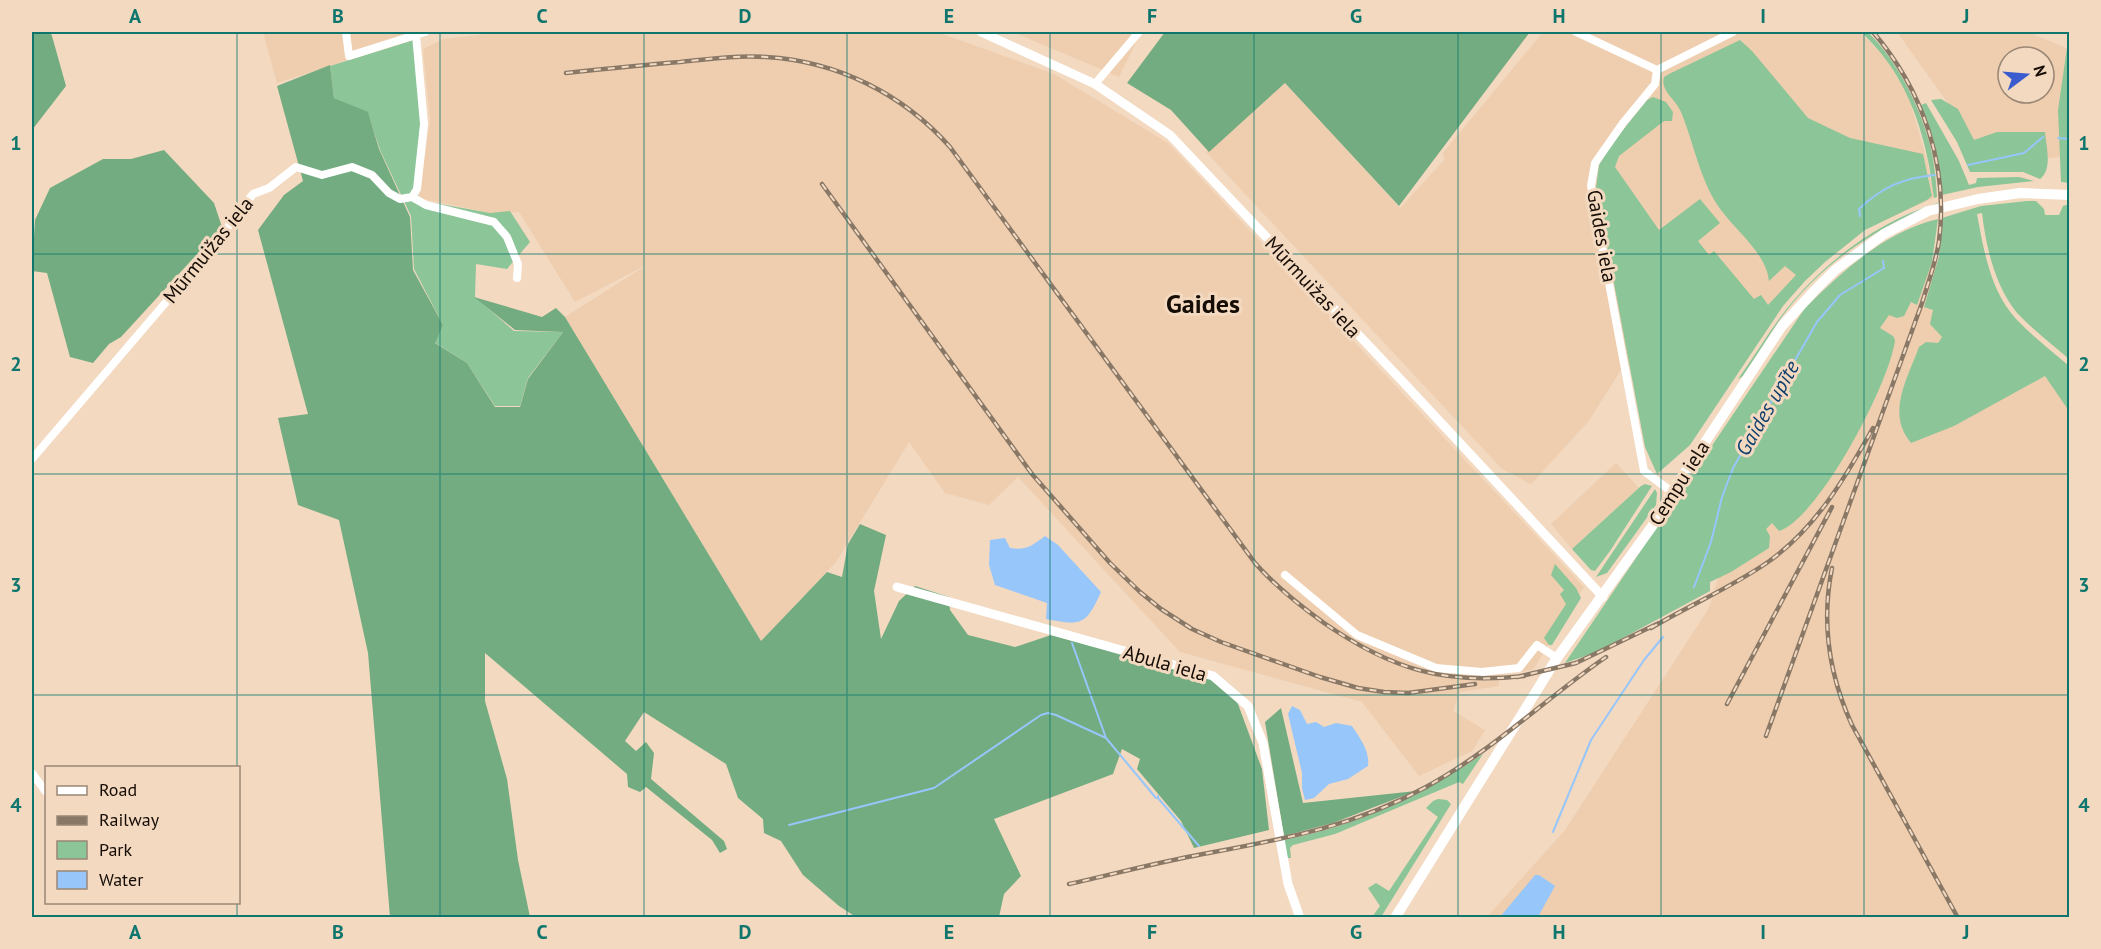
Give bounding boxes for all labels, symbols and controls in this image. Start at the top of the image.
text: A [129,3,142,29]
text: B [332,3,344,29]
text: C [536,3,548,29]
text: D [739,3,752,29]
text: E [944,3,954,29]
text: F [1147,3,1157,29]
text: G [1350,3,1362,29]
text: H [1552,3,1566,29]
text: I [1760,3,1766,29]
text: J [1962,3,1969,29]
north arrow [1996,45,2056,105]
text: N [2029,63,2051,79]
text: 1 [10,130,22,156]
text: 1 [2078,130,2090,156]
street label: Gaides iela [1581,188,1623,284]
street label: Mūrmuižas iela [157,191,259,309]
street label: Mūrmuižas iela [1259,231,1367,343]
district label: Gaides [1166,287,1240,320]
text: 2 [10,351,22,377]
text: 2 [2078,351,2090,377]
water label: Gaides upīte [1729,355,1805,460]
street label: Cempu iela [1643,436,1715,530]
text: 3 [10,572,22,598]
text: 3 [2078,572,2090,598]
street label: Abula iela [1120,639,1210,687]
legend [45,766,240,904]
text: Road [99,778,137,801]
text: 4 [10,792,22,818]
text: 4 [2078,792,2090,818]
text: Railway [99,808,160,831]
text: Park [99,838,132,861]
text: Water [99,868,143,891]
text: A [129,919,142,945]
text: B [332,919,344,945]
text: C [536,919,548,945]
text: D [739,919,752,945]
text: E [944,919,954,945]
text: F [1147,919,1157,945]
text: G [1350,919,1362,945]
text: H [1552,919,1566,945]
text: I [1760,919,1766,945]
text: J [1962,919,1969,945]

